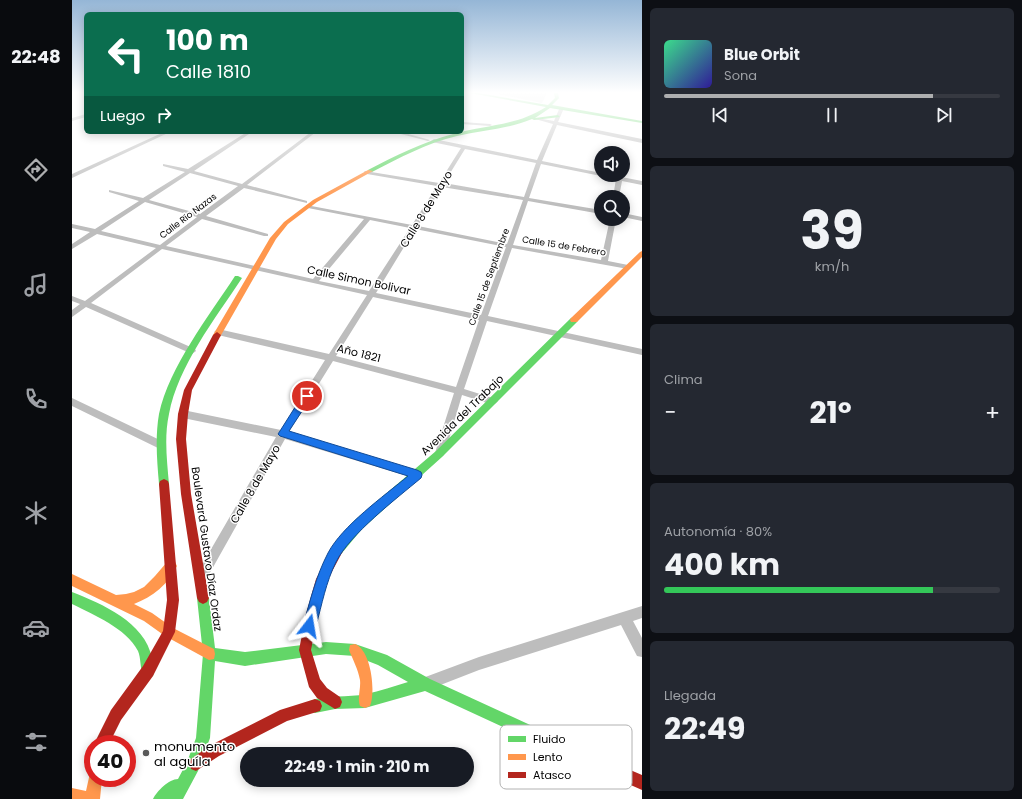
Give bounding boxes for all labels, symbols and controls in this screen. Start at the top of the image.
text: 100 m [166,21,249,60]
icon: left [100,28,152,80]
text: 22:48 [11,44,61,69]
text: Blue Orbit [724,44,800,65]
text: Calle 1810 [166,59,251,84]
text: Sona [724,66,757,85]
icon: right [153,104,175,126]
icon: previous [709,104,731,126]
icon: pause [821,104,843,126]
icon: next [933,104,955,126]
text: Luego [100,105,145,126]
map controls [594,146,630,226]
button: sound [594,146,630,182]
icon: directions [22,156,50,184]
street label: Calle 8 de Mayo [396,167,456,251]
street label: Calle Río Nazas [157,190,219,241]
button: search [594,190,630,226]
text: 39 [800,194,864,267]
street label: Calle 15 de Septiembre [466,226,512,327]
street label: Calle 15 de Febrero [521,233,607,259]
text: km/h [815,257,849,276]
street label: Calle Simon Bolivar [306,261,412,299]
icon: music [22,271,50,299]
street label: Año 1821 [335,340,383,366]
text: Clima [664,370,703,389]
street label: Avenida del Trabajo [417,371,507,459]
pin [290,379,324,413]
icon: phone [22,385,50,413]
icon: arrive [296,385,318,407]
text: 21° [809,391,852,434]
text: − [664,397,676,428]
text: + [985,397,1000,428]
street label: Calle 8 de Mayo [226,442,284,526]
street label: Boulevard Gustavo Díaz Ordaz [188,466,226,632]
icon: climate [22,499,50,527]
text: Autonomía · 80% [664,522,772,541]
text: 400 km [664,543,780,586]
position arrow [288,605,330,647]
icon: car [22,614,50,642]
text: Llegada [664,686,716,705]
text: 22:49 [664,707,746,750]
legend [500,725,632,789]
icon: filters [22,728,50,756]
text: Fluido [533,731,565,747]
speed limit sign: 40 [84,735,136,787]
place label: monumento al aguíla [154,737,235,771]
marker: monumento al aguíla [141,748,151,758]
text: Lento [533,749,563,765]
text: 22:49 · 1 min · 210 m [285,756,429,777]
text: Atasco [533,767,571,783]

